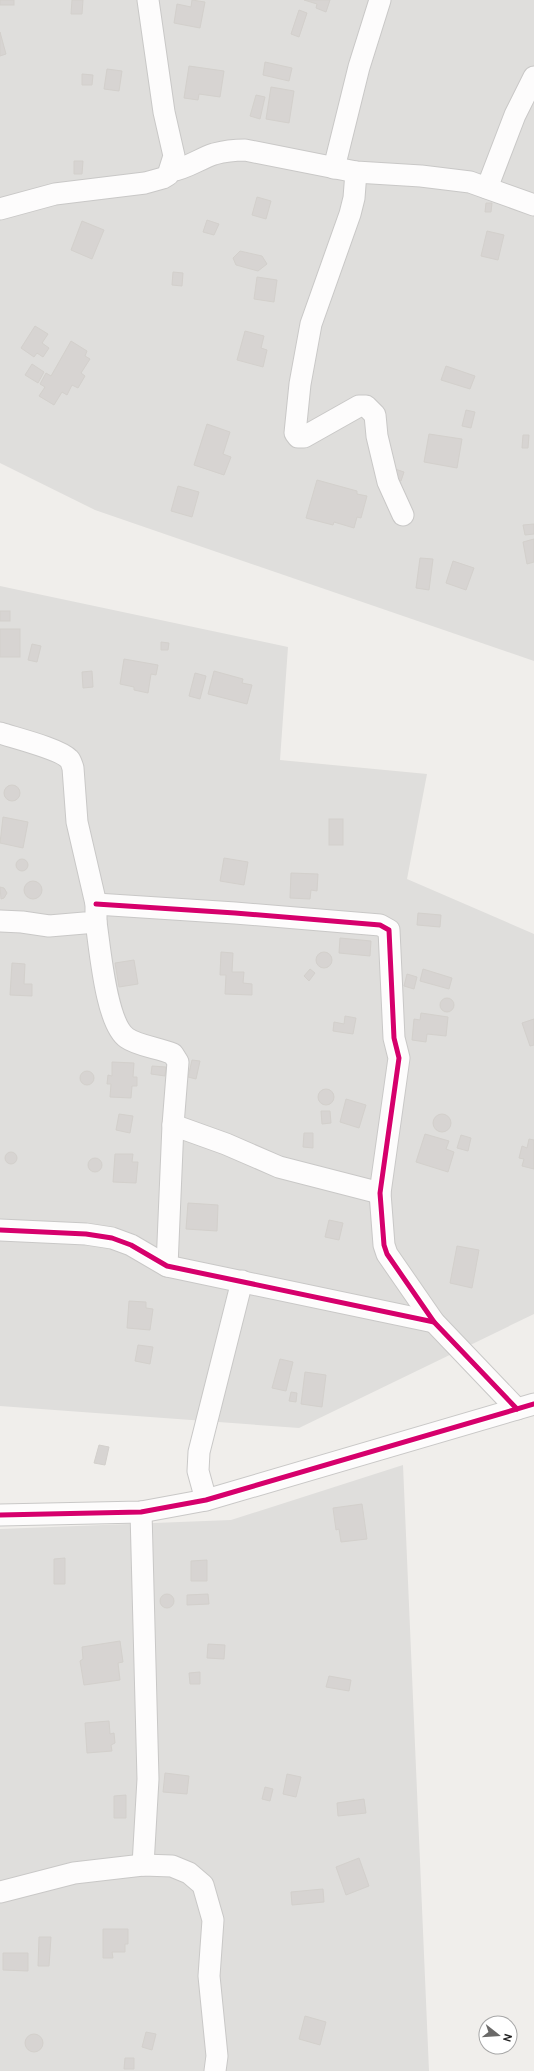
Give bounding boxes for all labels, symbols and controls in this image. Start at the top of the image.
north arrow [478,2015,518,2055]
text: N [500,2032,515,2044]

